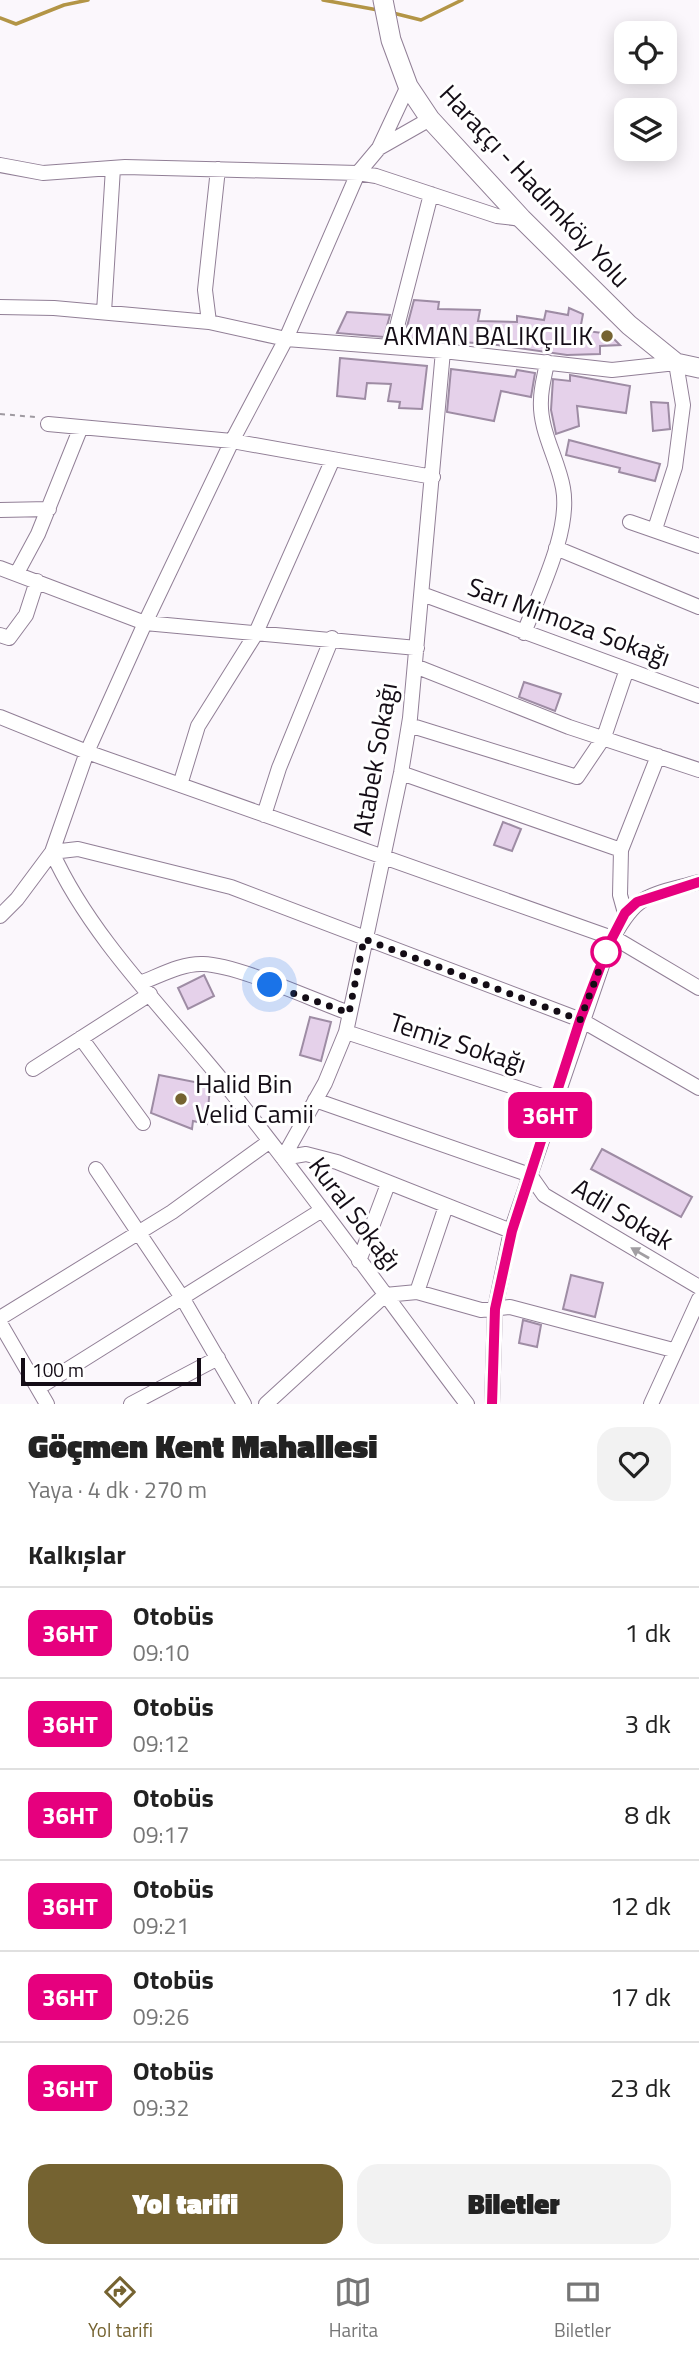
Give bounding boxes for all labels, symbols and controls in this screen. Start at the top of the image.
map controls [614,21,677,161]
button: locate [614,21,677,84]
street label: Haraççı - Hadımköy Yolu [431,75,640,296]
button: layers [614,98,677,161]
place label: AKMAN BALIKÇILIK [383,316,593,355]
marker: AKMAN BALIKÇILIK [599,328,615,344]
street label: Sarı Mimoza Sokağı [462,567,676,676]
street label: Atabek Sokağı [342,679,407,838]
unlabelled marker [591,937,621,967]
your location [252,967,287,1002]
street label: Temiz Sokağı [385,1002,532,1083]
place label: Halid Bin Velid Camii [195,1064,314,1133]
marker: Halid Bin Velid Camii [173,1091,189,1107]
line badge: 36HT [501,1092,599,1138]
text: 36HT [522,1097,578,1133]
street label: Kural Sokağı [299,1148,411,1279]
street label: Adil Sokak [565,1168,681,1259]
one-way arrow [630,1247,650,1259]
scale bar [21,1355,201,1387]
text: 100 m [32,1355,84,1384]
text: Göçmen Kent Mahallesi [28,1421,378,1471]
button: heart [597,1427,671,1501]
text: Yaya · 4 dk · 270 m [28,1472,207,1507]
text: Kalkışlar [28,1535,126,1574]
text: Otobüs [133,1596,214,1635]
text: 1 dk [625,1613,671,1652]
text: 36HT [42,1615,98,1651]
text: 09:10 [133,1635,189,1670]
text: Otobüs [133,1687,214,1726]
text: 3 dk [625,1704,671,1743]
text: 36HT [42,1706,98,1742]
text: 09:12 [133,1726,189,1761]
text: Otobüs [133,1778,214,1817]
text: 8 dk [625,1795,671,1834]
text: 36HT [42,1797,98,1833]
text: 09:17 [133,1817,189,1852]
text: Otobüs [133,1869,214,1908]
text: 12 dk [610,1886,671,1925]
text: 36HT [42,1888,98,1924]
text: 09:21 [133,1908,189,1943]
text: Otobüs [133,1960,214,1999]
text: 17 dk [610,1977,671,2016]
text: 36HT [42,1979,98,2015]
text: 09:26 [133,1999,189,2034]
text: Otobüs [133,2051,214,2090]
text: 23 dk [610,2068,671,2107]
text: 36HT [42,2070,98,2106]
text: 09:32 [133,2090,189,2125]
button: Yol tarifi [28,2164,343,2244]
button: Biletler [357,2164,671,2244]
tab: Yol tarifi [88,2273,153,2344]
tab: Harita [329,2273,378,2344]
tab: Biletler [554,2273,611,2344]

